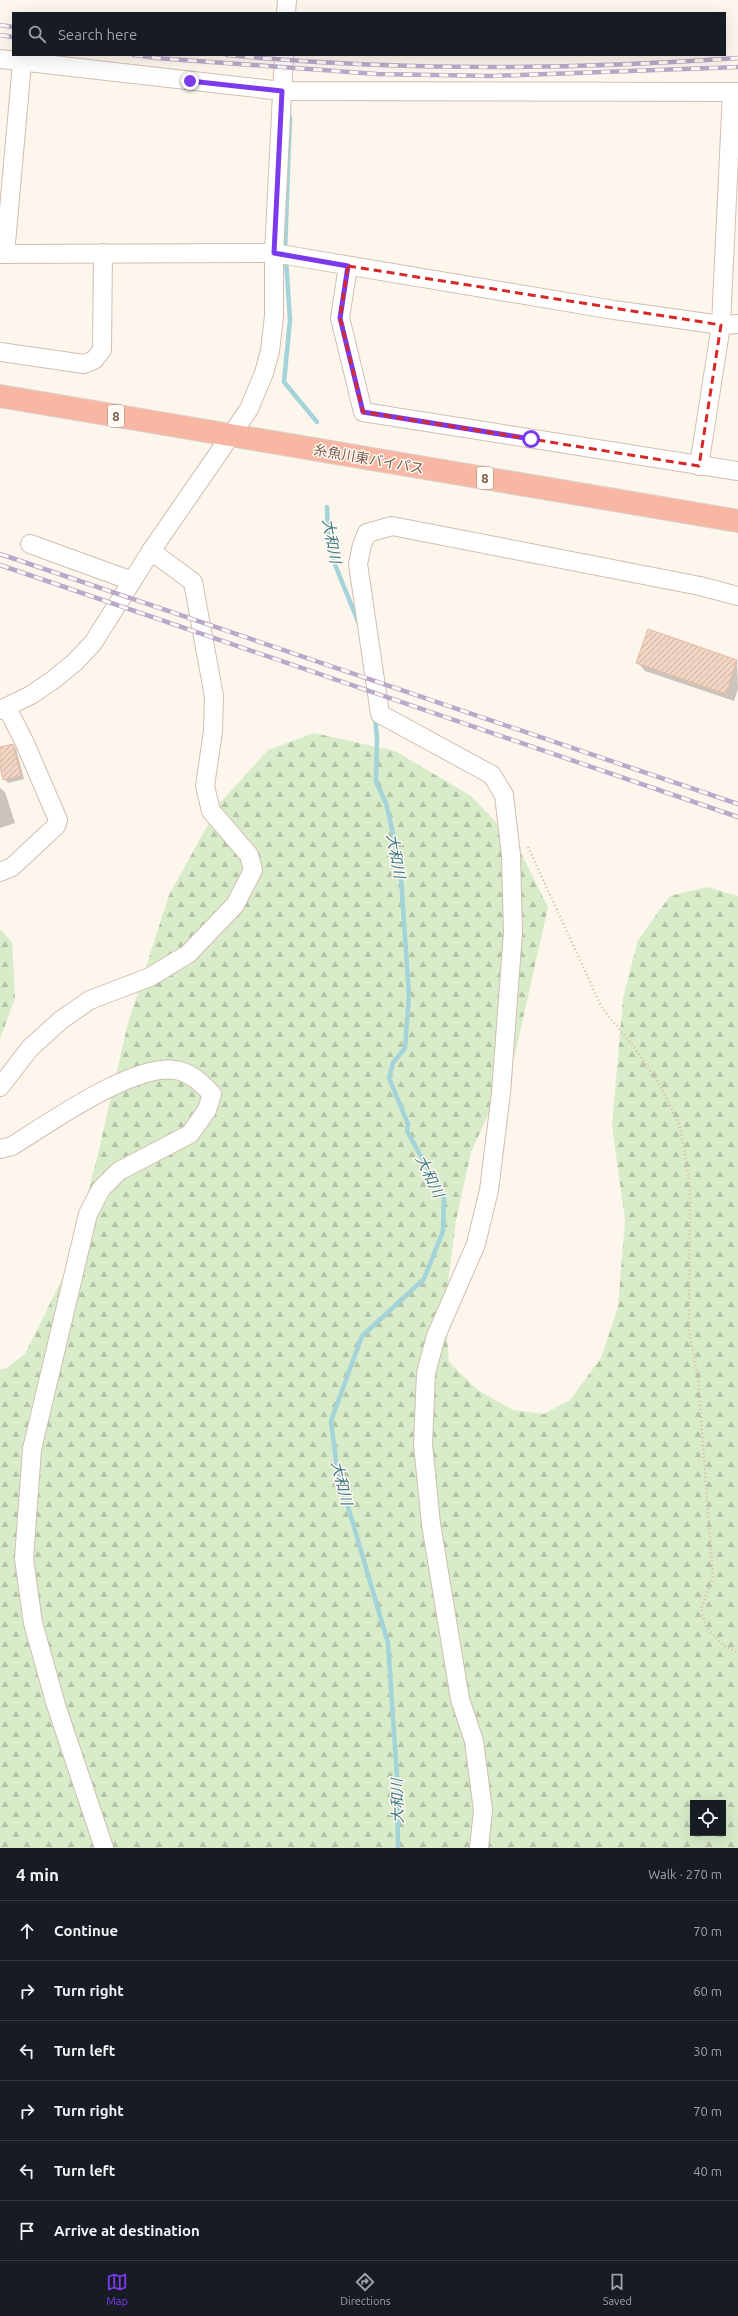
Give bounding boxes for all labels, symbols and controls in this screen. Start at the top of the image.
search box [12,12,726,56]
icon: search [26,23,48,45]
text: Search here [58,26,137,43]
route end [181,72,199,90]
road number: 8 [108,405,124,427]
route start [522,430,540,448]
street label: 糸魚川東バイパス [313,441,425,477]
road number: 8 [477,467,493,489]
water label: 大和川 [320,517,345,567]
water label: 大和川 [384,832,409,882]
water label: 大和川 [412,1152,448,1202]
water label: 大和川 [328,1459,356,1509]
water label: 大和川 [388,1776,406,1824]
map controls [690,1800,726,1836]
button: locate [690,1800,726,1836]
text: 4 min [16,1865,59,1884]
text: Walk · 270 m [648,1867,722,1881]
icon: ahead [16,1920,38,1942]
text: Continue [54,1922,118,1939]
text: 70 m [693,1924,722,1938]
icon: right [16,1980,38,2002]
text: Turn right [54,1982,124,1999]
text: 60 m [693,1984,722,1998]
icon: left [16,2040,38,2062]
text: Turn left [54,2042,115,2059]
text: 30 m [693,2044,722,2058]
icon: right [16,2100,38,2122]
text: Turn right [54,2102,124,2119]
text: 70 m [693,2104,722,2118]
icon: left [16,2160,38,2182]
text: Turn left [54,2162,115,2179]
text: 40 m [693,2164,722,2178]
icon: arrive [16,2220,38,2242]
text: Arrive at destination [54,2222,200,2239]
tab: Map [106,2271,128,2307]
tab: Directions [340,2271,390,2307]
tab: Saved [603,2271,632,2307]

